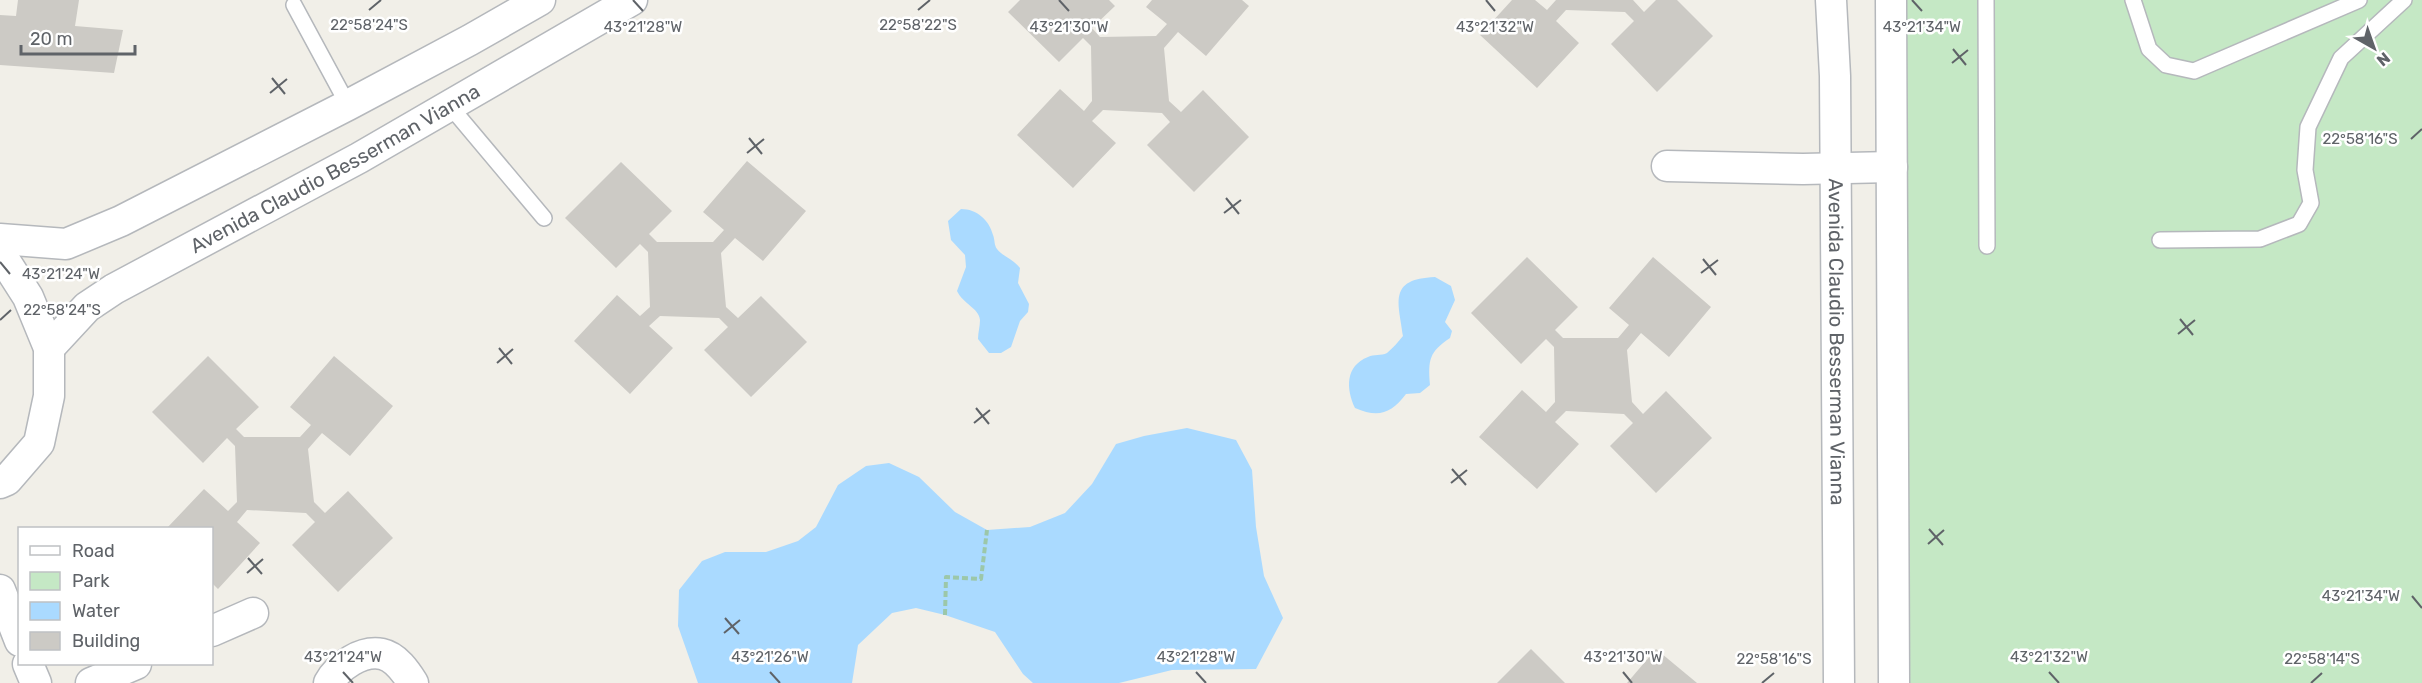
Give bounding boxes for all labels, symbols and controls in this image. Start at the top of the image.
text: 22°58'24"S [330,16,408,34]
text: 22°58'22"S [879,16,957,34]
scale bar [21,18,135,56]
text: 43°21'28"W [604,18,682,36]
text: 43°21'30"W [1030,18,1108,36]
text: 43°21'32"W [1456,18,1534,36]
text: 43°21'34"W [1883,18,1961,36]
north arrow [2344,18,2404,78]
text: 20 m [30,28,72,50]
text: N [2373,48,2394,70]
street label: Avenida Claudio Besserman Vianna [186,79,484,258]
text: 22°58'16"S [2322,130,2398,148]
street label: Avenida Claudio Besserman Vianna [1824,178,1850,506]
text: 43°21'24"W [22,265,100,283]
text: 22°58'24"S [23,301,101,319]
legend [18,527,213,665]
text: Road [72,540,115,562]
text: Park [72,570,110,592]
text: 43°21'34"W [2322,587,2400,605]
text: Water [72,600,120,622]
text: Building [72,630,140,652]
text: 43°21'24"W [304,648,382,666]
text: 43°21'26"W [731,648,809,666]
text: 43°21'28"W [1157,648,1235,666]
text: 43°21'30"W [1584,648,1662,666]
text: 43°21'32"W [2010,648,2088,666]
text: 22°58'16"S [1736,650,1812,668]
text: 22°58'14"S [2284,650,2360,668]

